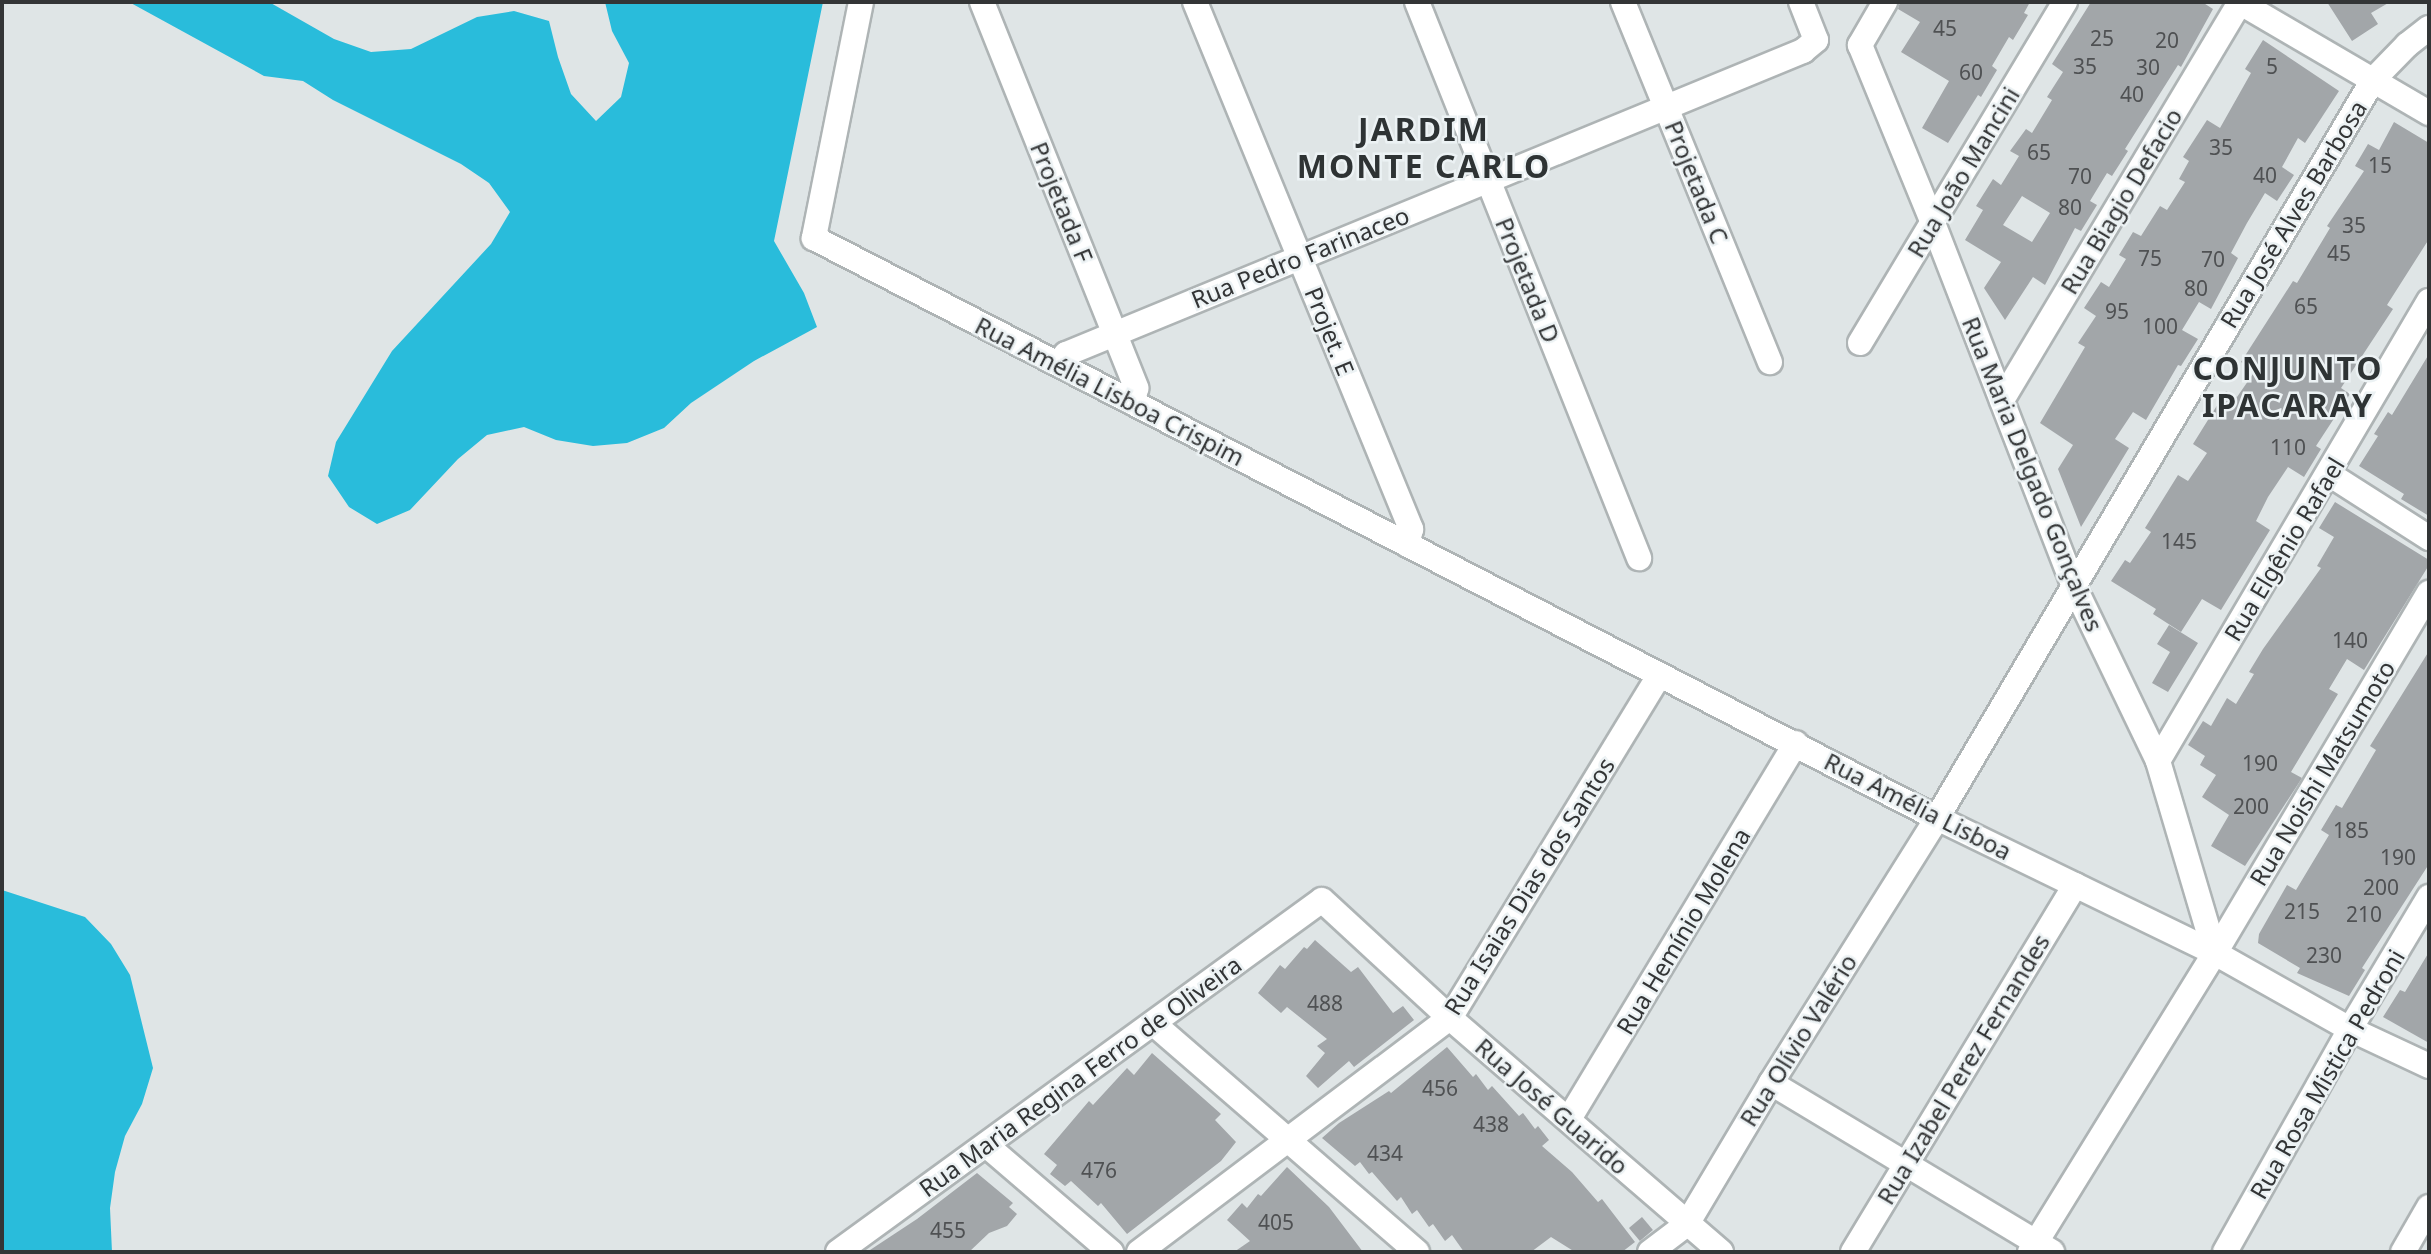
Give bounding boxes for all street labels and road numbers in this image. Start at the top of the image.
street label: Rua João Mancini [1901,82,2025,262]
street label: Rua José Alves Barbosa [2214,95,2372,333]
street label: Rua Biagio Defacio [2054,103,2188,299]
street label: Projetada C [1659,116,1735,248]
street label: Projetada F [1025,138,1099,266]
street label: Rua Pedro Farinaceo [1187,200,1413,314]
street label: Projetada D [1490,213,1566,347]
street label: Projet. E [1299,283,1361,379]
street label: Rua Amélia Lisboa Crispim [971,310,1249,472]
street label: Rua Maria Delgado Gonçalves [1957,313,2109,635]
street label: Rua Elgênio Rafael [2218,452,2350,646]
street label: Rua Noishi Matsumoto [2243,655,2401,891]
street label: Rua Amélia Lisboa [1820,746,2016,866]
street label: Rua Isaias Dias dos Santos [1438,752,1620,1020]
street label: Rua Hemínio Molena [1610,823,1756,1039]
street label: Rua Izabel Perez Fernandes [1871,929,2055,1209]
street label: Rua Rosa Mistica Pedroni [2244,944,2410,1204]
street label: Rua Maria Regina Ferro de Oliveira [913,949,1247,1203]
street label: Rua Olívio Valério [1733,949,1863,1131]
street label: Rua José Guarido [1470,1032,1634,1180]

